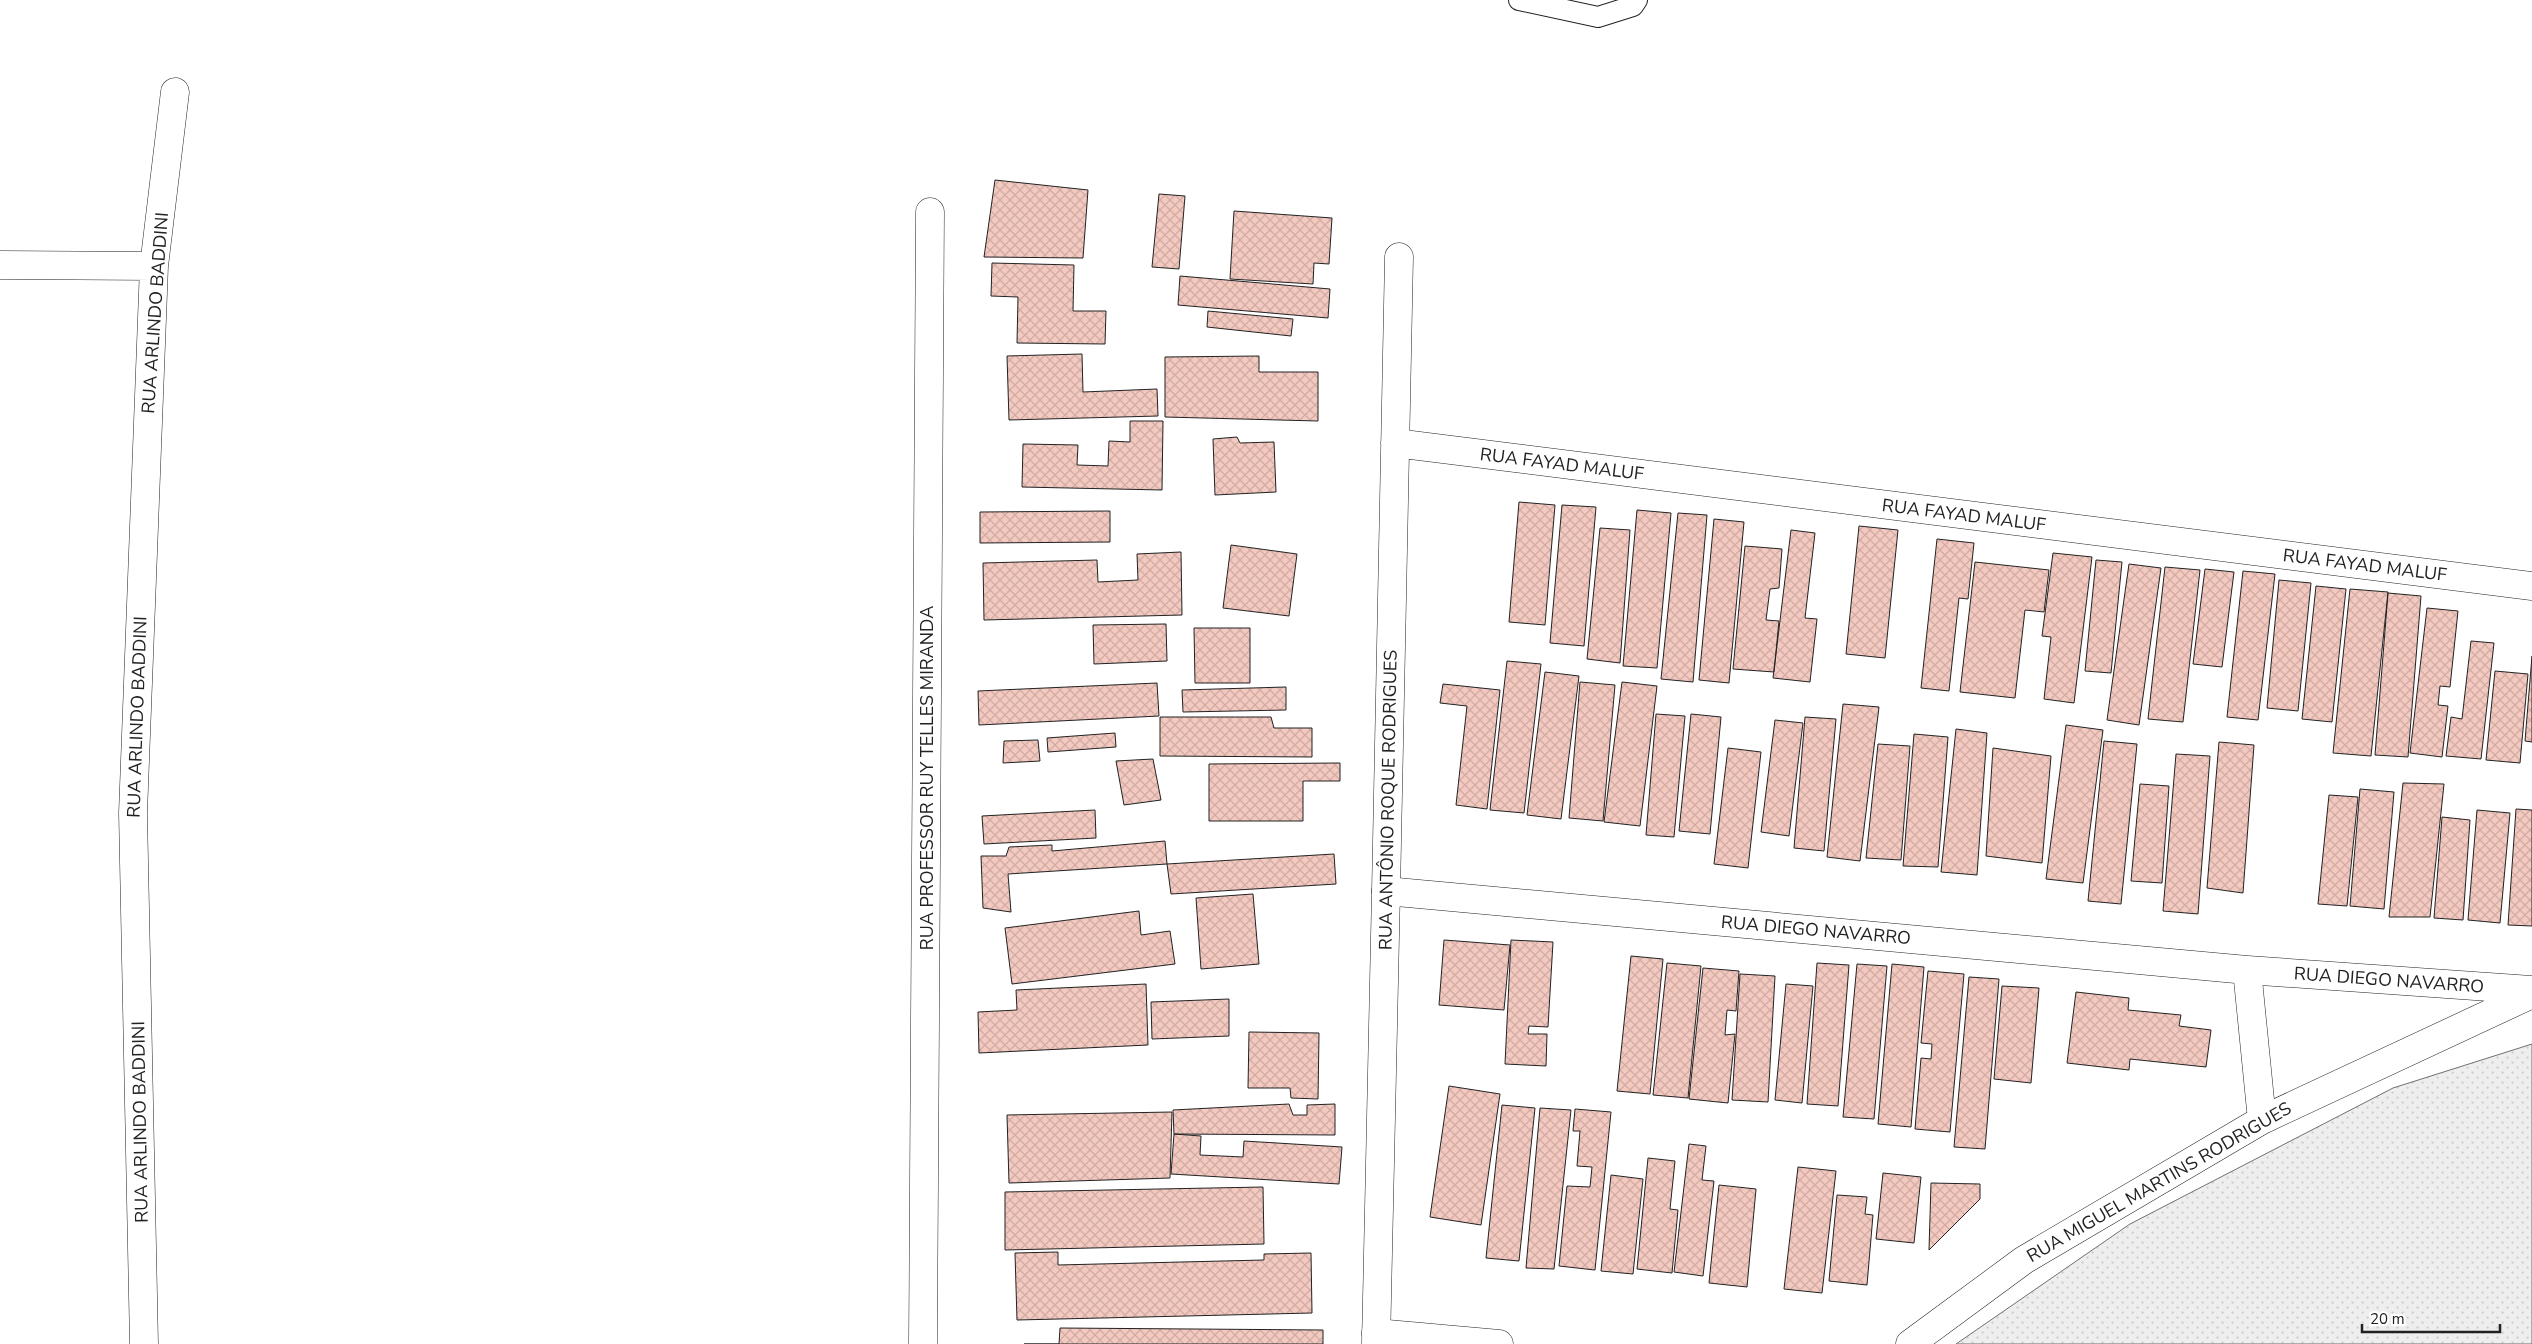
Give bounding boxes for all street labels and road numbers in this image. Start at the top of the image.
street label: RUA ARLINDO BADDINI [136,211,174,415]
street label: RUA FAYAD MALUF [1479,442,1645,486]
street label: RUA FAYAD MALUF [1881,493,2047,537]
street label: RUA FAYAD MALUF [2282,543,2448,587]
street label: RUA PROFESSOR RUY TELLES MIRANDA [915,606,939,950]
street label: RUA ARLINDO BADDINI [121,616,153,818]
street label: RUA ANTÔNIO ROQUE RODRIGUES [1373,650,1403,950]
street label: RUA DIEGO NAVARRO [1720,910,1912,950]
street label: RUA DIEGO NAVARRO [2293,961,2485,999]
street label: RUA ARLINDO BADDINI [126,1021,154,1223]
street label: RUA MIGUEL MARTINS RODRIGUES [2022,1096,2296,1268]

